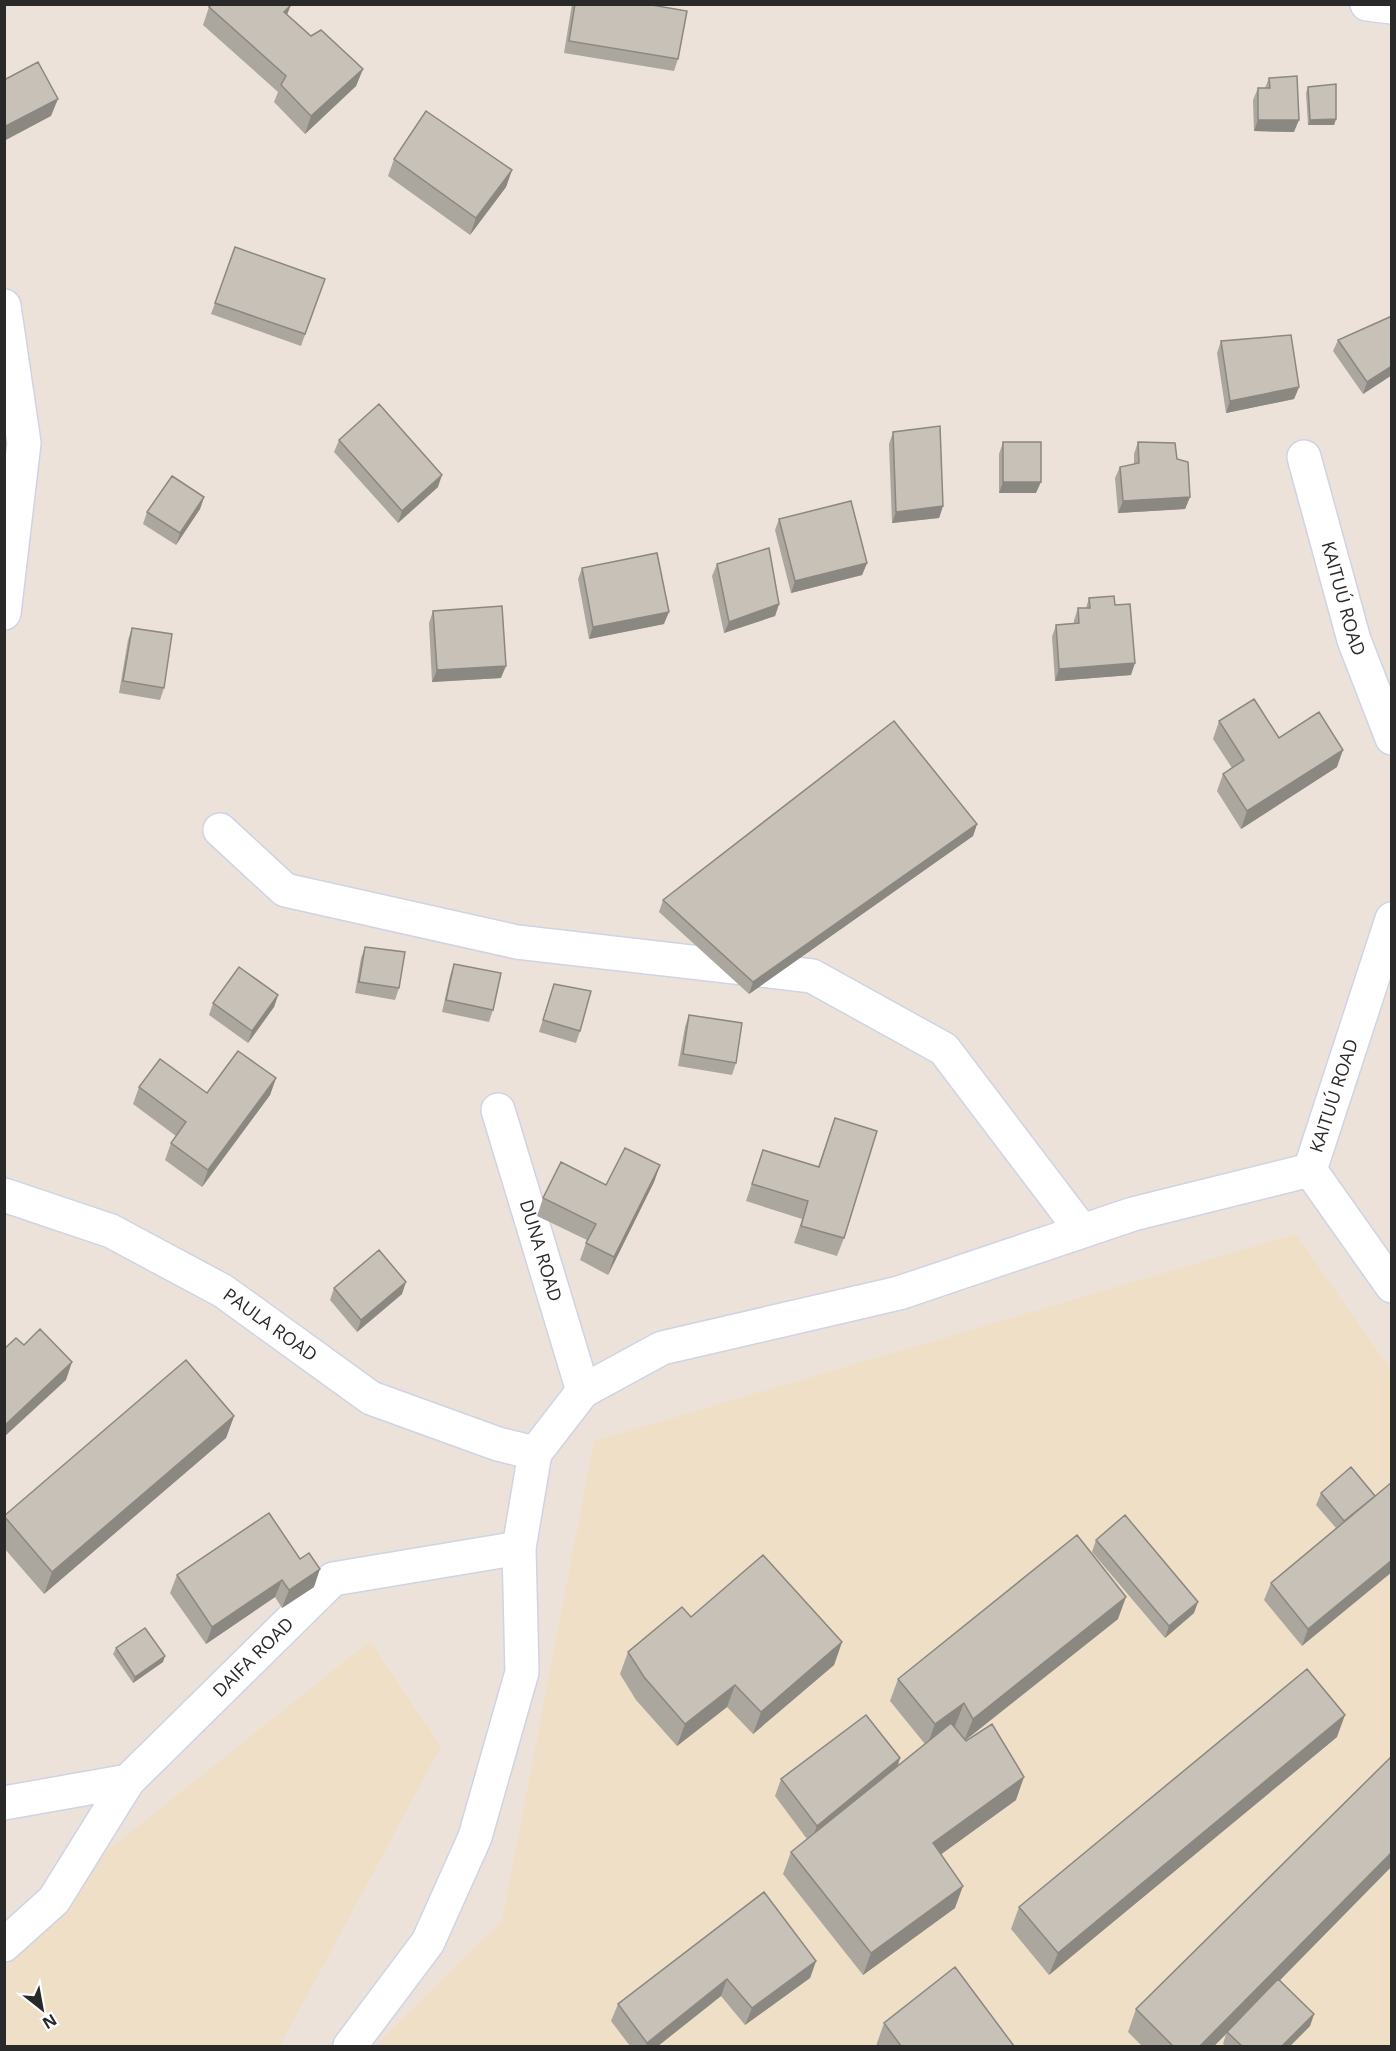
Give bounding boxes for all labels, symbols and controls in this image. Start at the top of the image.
street label: KAITUÚ ROAD [1317,539,1372,659]
street label: KAITUÚ ROAD [1304,1036,1363,1155]
street label: DUNA ROAD [515,1196,568,1304]
street label: PAULA ROAD [219,1282,322,1366]
street label: DAIFA ROAD [207,1612,298,1702]
north arrow [12,1979,72,2039]
text: N [38,2009,61,2035]

